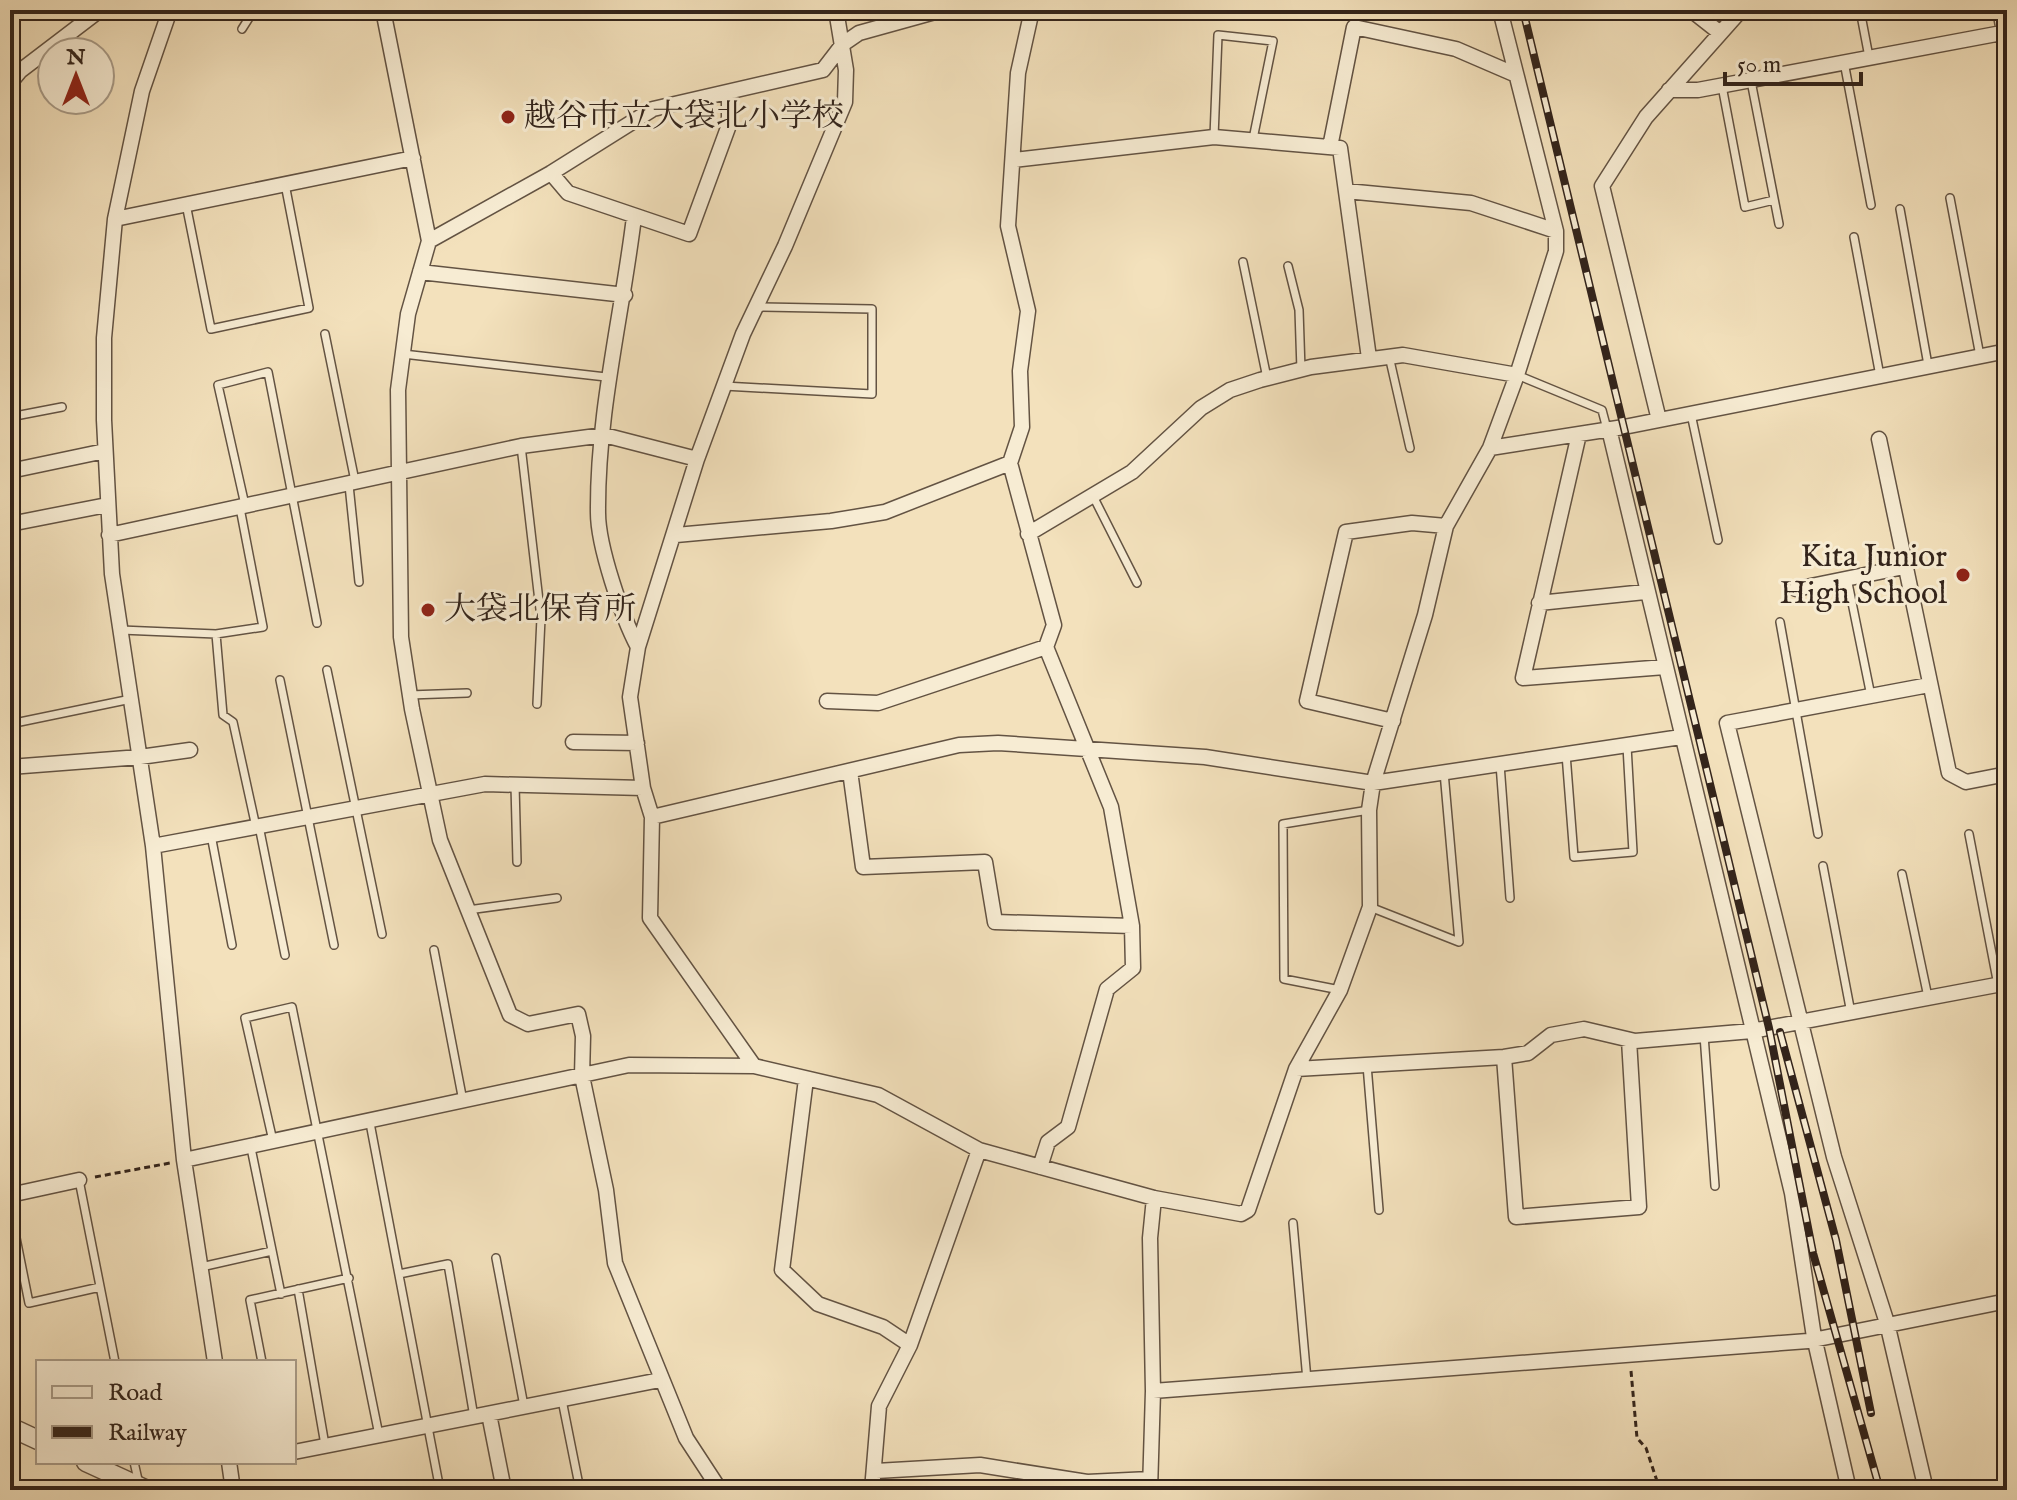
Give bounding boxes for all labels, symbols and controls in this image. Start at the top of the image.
north arrow [36,36,116,116]
scale bar [1725,36,1861,86]
text: N [65,44,86,72]
text: 50 m [1737,50,1781,81]
place label: 越谷市立大袋北小学校 [524,97,844,138]
marker: 越谷市立大袋北小学校 [499,108,517,126]
place label: Kita Junior High School [1779,537,1947,615]
marker: Kita Junior High School [1954,566,1972,584]
place label: 大袋北保育所 [444,590,636,631]
marker: 大袋北保育所 [419,601,437,619]
legend [36,1360,296,1464]
text: Road [108,1378,162,1409]
text: Railway [108,1418,187,1449]

